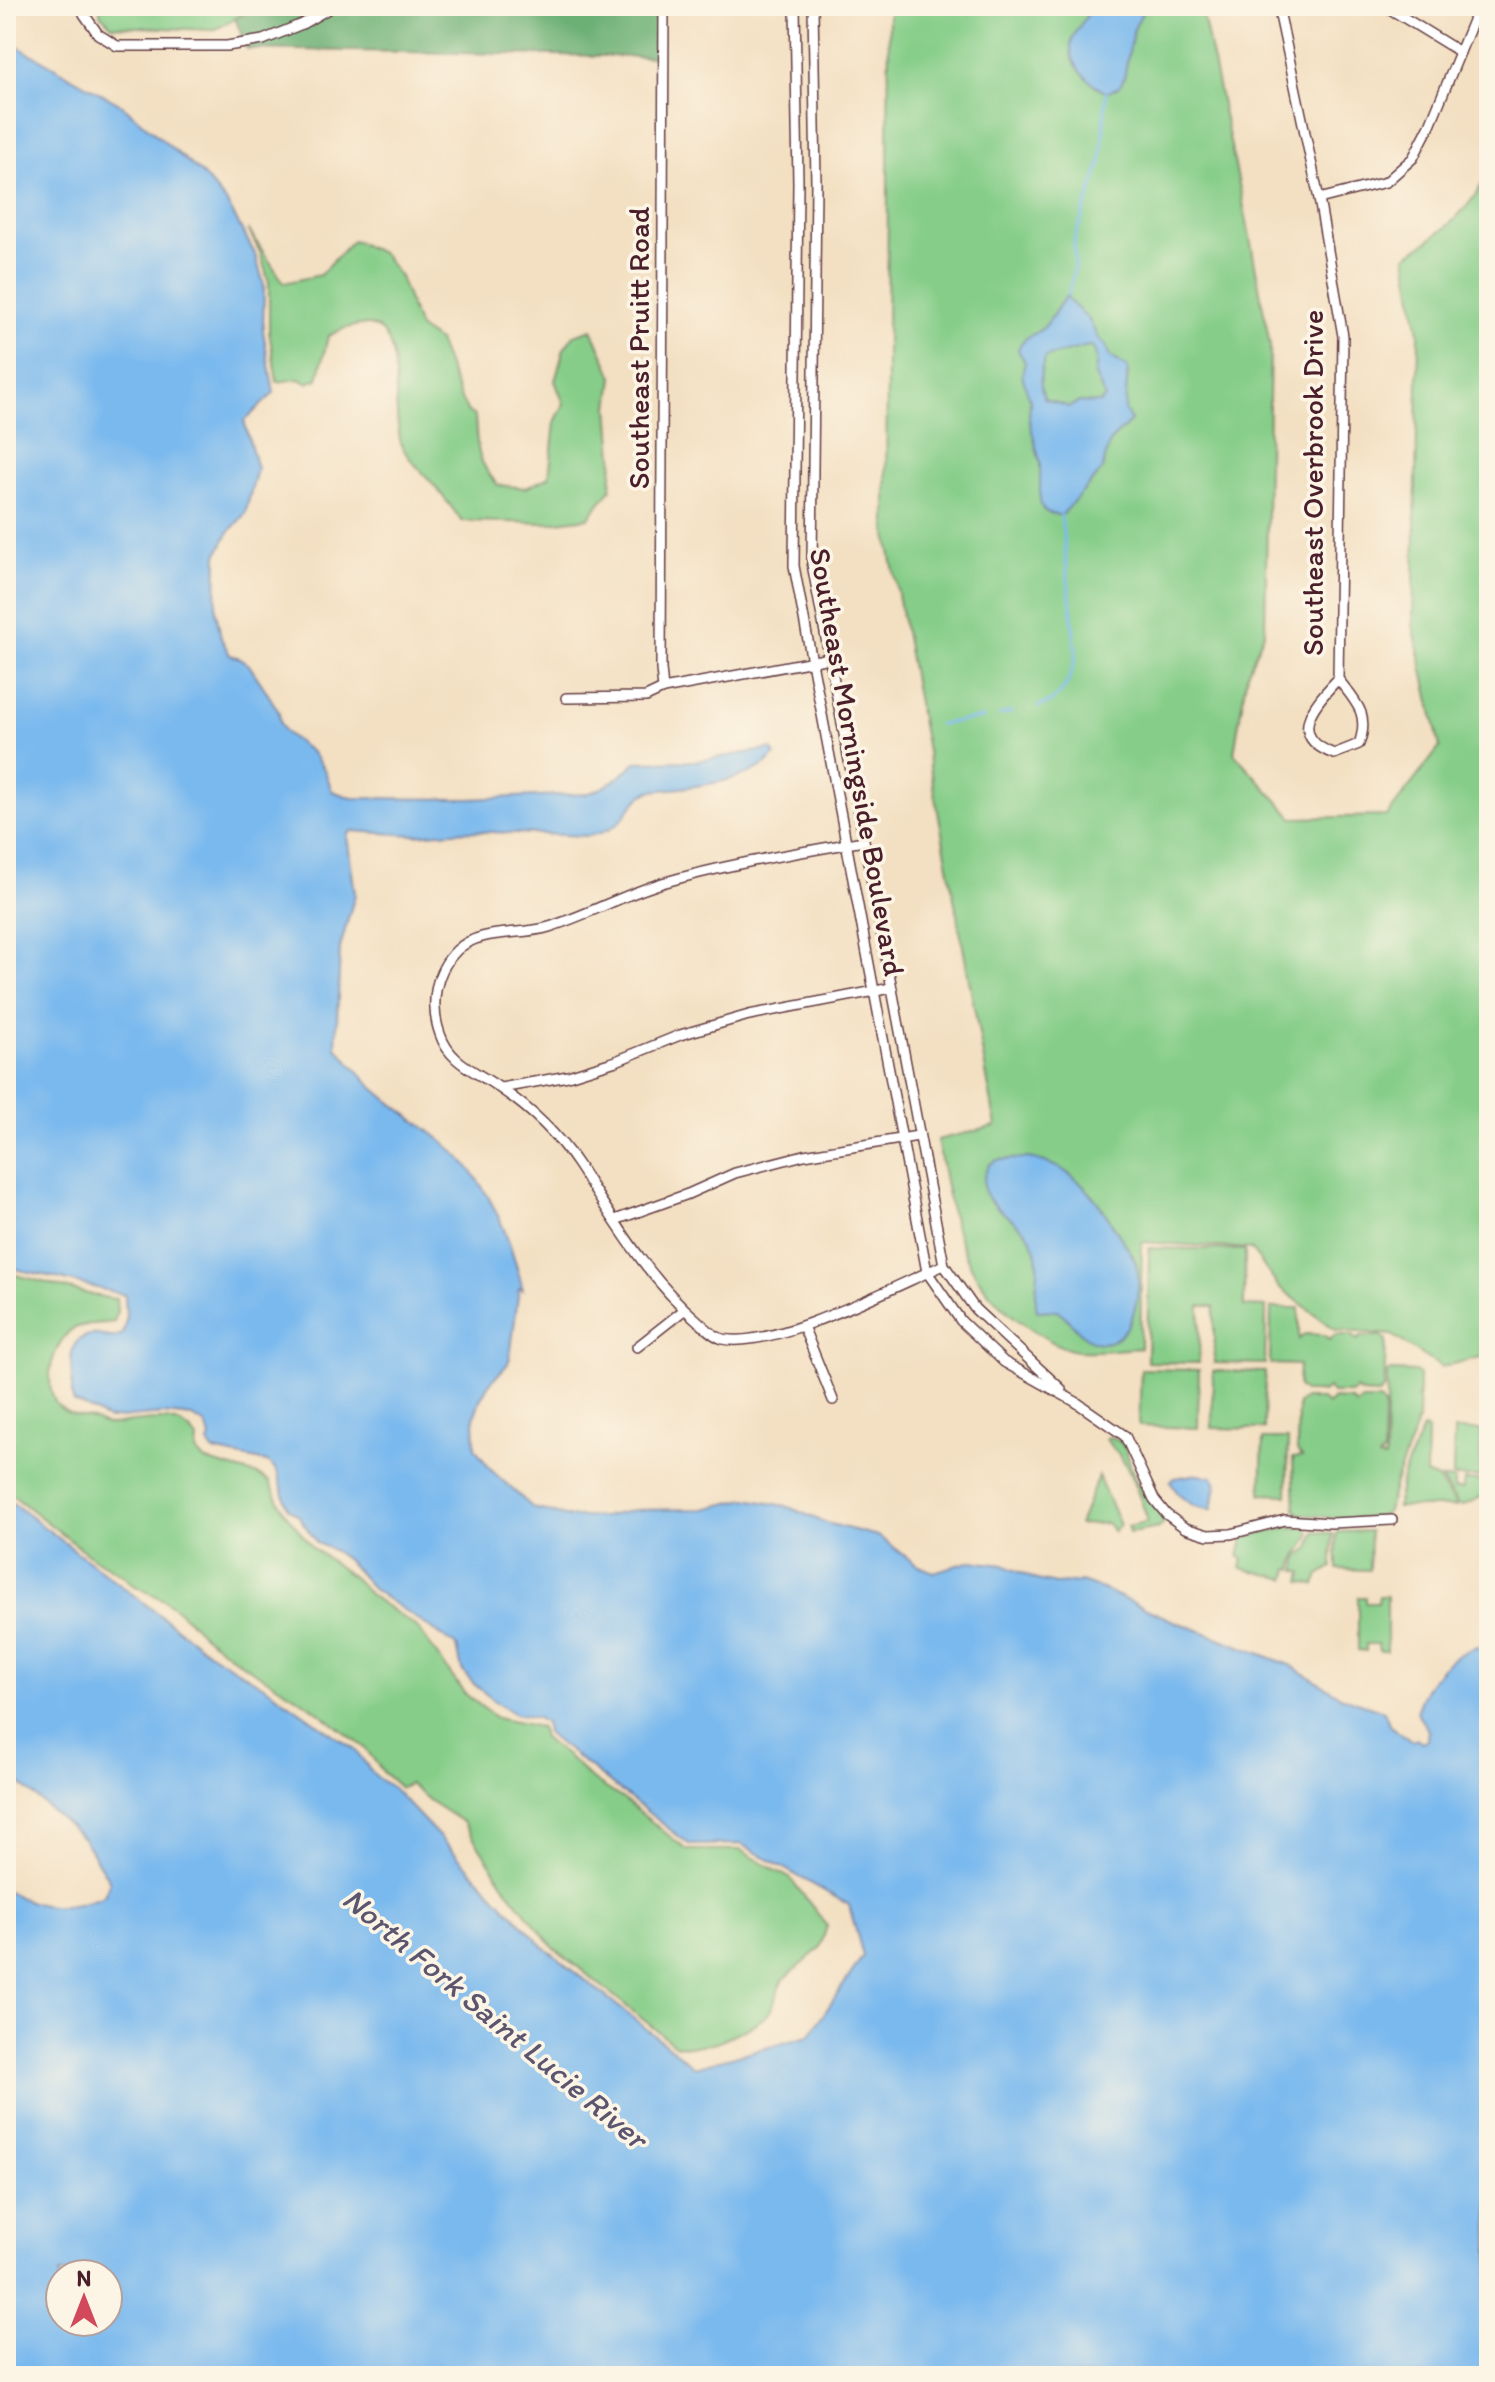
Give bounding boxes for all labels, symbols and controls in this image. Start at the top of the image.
street label: Southeast Pruitt Road [620,206,657,489]
street label: Southeast Overbrook Drive [1294,310,1331,656]
street label: Southeast Morningside Boulevard [802,545,913,979]
water label: North Fork Saint Lucie River [335,1879,658,2159]
north arrow [44,2258,124,2338]
text: N [77,2265,91,2292]

